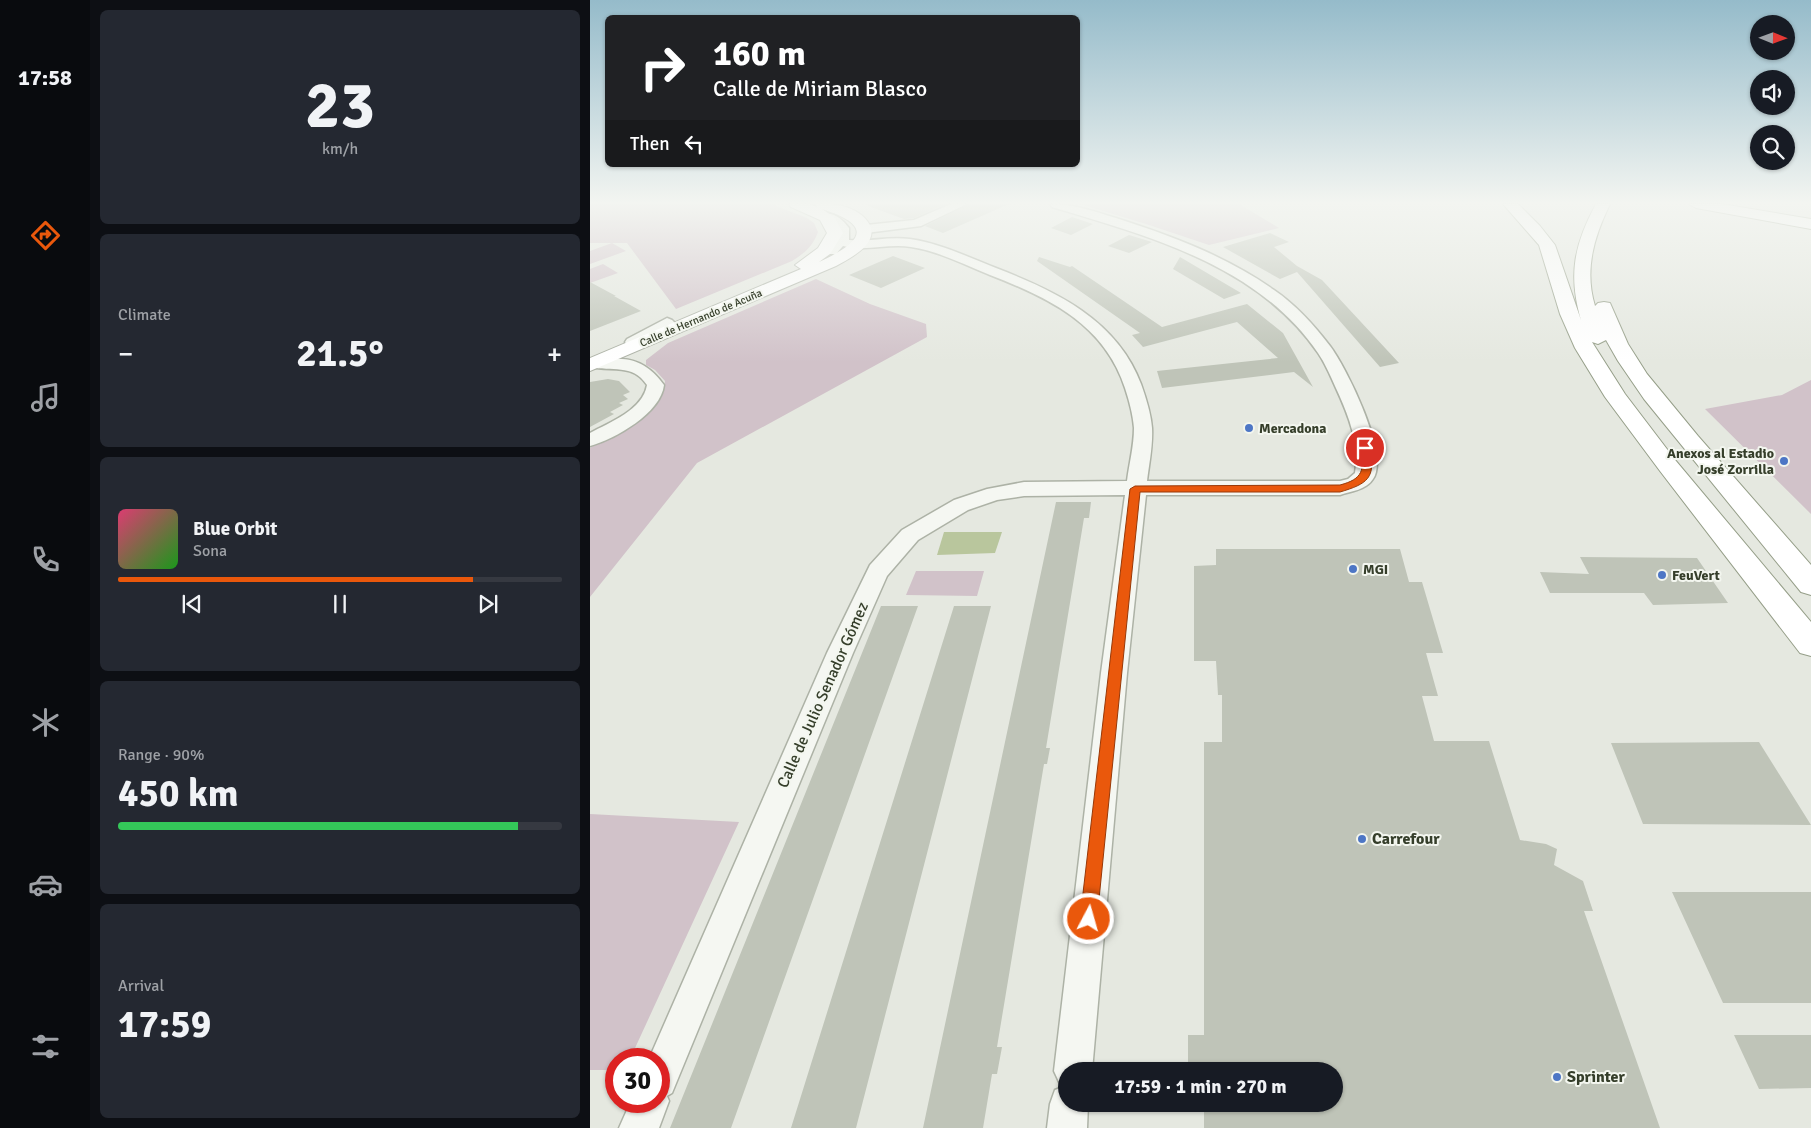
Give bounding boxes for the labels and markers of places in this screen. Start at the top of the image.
place label: Mercadona [1259,420,1326,437]
marker: Mercadona [1243,422,1255,434]
pin [1344,427,1386,469]
place label: Anexos al Estadio José Zorrilla [1667,445,1774,478]
marker: Anexos al Estadio José Zorrilla [1778,455,1790,467]
place label: MGI [1363,561,1388,578]
marker: MGI [1347,563,1359,575]
place label: FeuVert [1672,567,1721,584]
marker: FeuVert [1656,569,1668,581]
place label: Carrefour [1372,829,1440,849]
marker: Carrefour [1356,833,1368,845]
place label: Sprinter [1567,1067,1626,1087]
marker: Sprinter [1551,1071,1563,1083]

